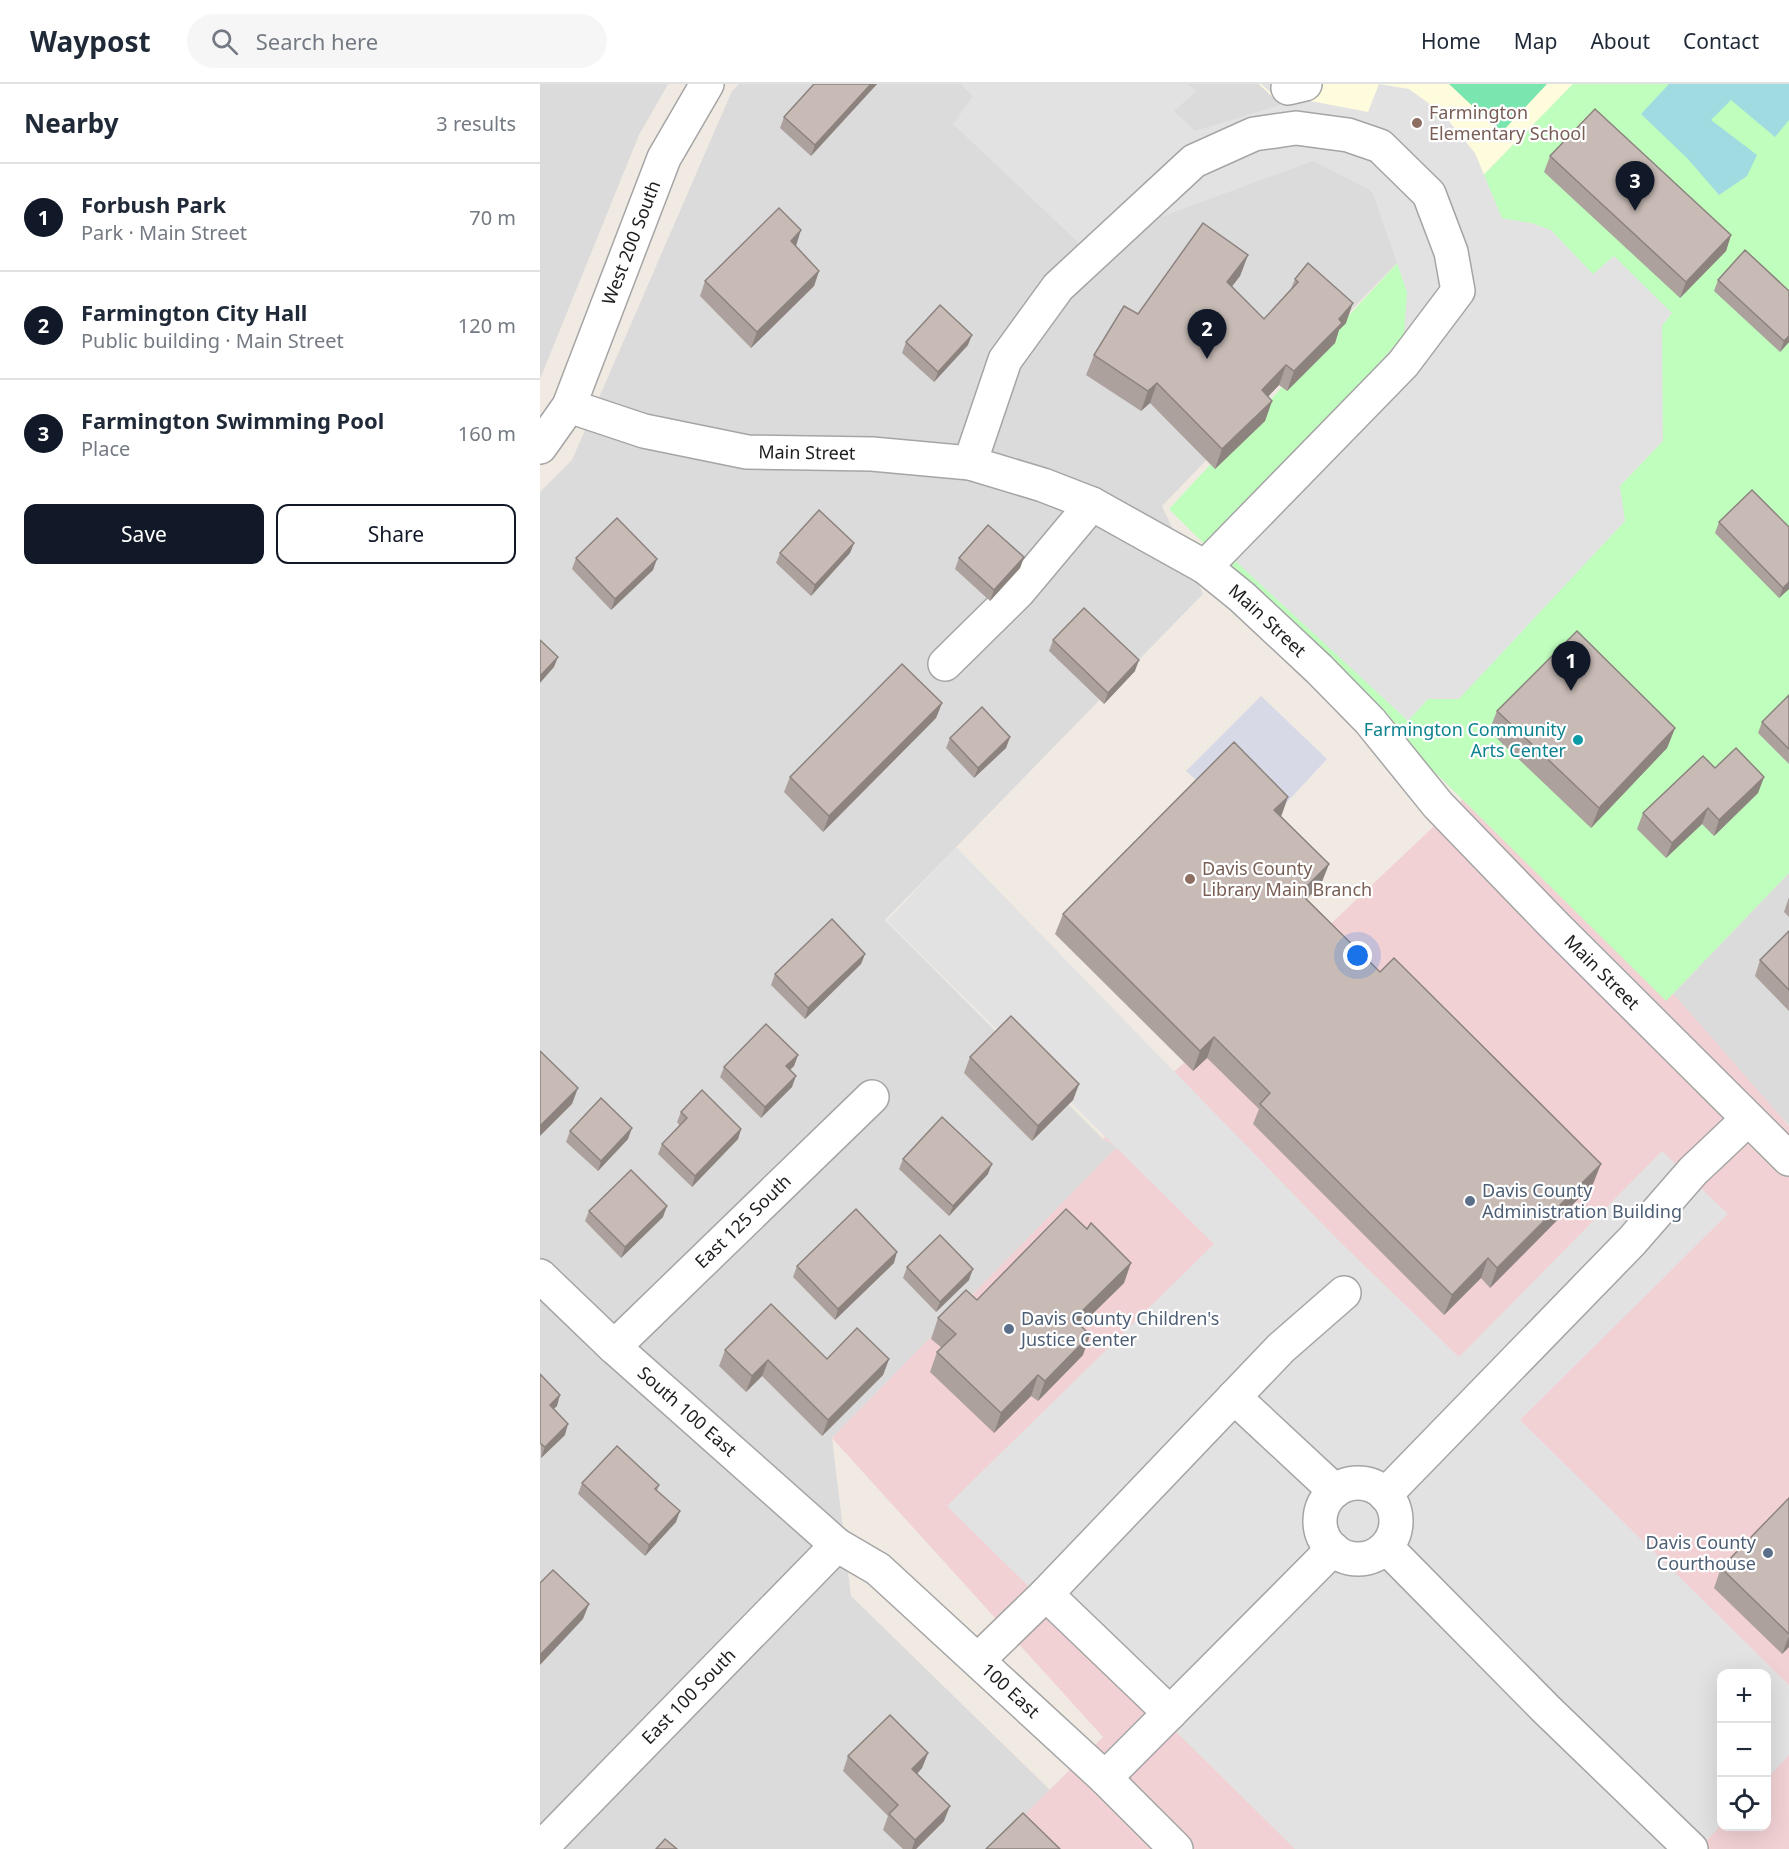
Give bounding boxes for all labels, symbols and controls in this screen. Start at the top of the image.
search box [187,14,607,68]
text: Waypost [30,22,151,60]
icon: search [208,25,241,58]
text: Search here [256,26,378,56]
text: Home [1421,27,1481,55]
text: Map [1514,27,1557,55]
text: About [1590,27,1650,55]
text: Contact [1683,27,1759,55]
place label: Farmington Elementary School [1429,100,1586,145]
text: Nearby [24,105,119,141]
text: 3 results [436,110,516,137]
marker: Farmington Elementary School [1410,116,1424,130]
pin: 3 [1616,162,1654,211]
street label: West 200 South [596,177,665,308]
text: Forbush Park [81,189,226,219]
text: 1 [38,204,49,231]
text: 70 m [469,204,516,231]
text: Park · Main Street [81,219,247,246]
text: Farmington City Hall [81,297,307,327]
pin: 2 [1188,310,1226,359]
text: 2 [38,312,49,339]
text: 120 m [458,312,516,339]
text: Public building · Main Street [81,327,344,354]
text: Farmington Swimming Pool [81,405,384,435]
text: 3 [38,420,49,447]
text: 160 m [458,420,516,447]
text: Place [81,435,130,462]
street label: Main Street [758,439,856,465]
button: Save [24,504,264,564]
button: Share [276,504,516,564]
street label: Main Street [1224,578,1312,662]
pin: 1 [1552,642,1590,691]
place label: Farmington Community Arts Center [1364,717,1567,762]
marker: Farmington Community Arts Center [1571,733,1585,747]
place label: Davis County Library Main Branch [1202,856,1372,901]
marker: Davis County Library Main Branch [1183,872,1197,886]
street label: Main Street [1560,929,1646,1015]
your location [1343,941,1372,970]
street label: East 125 South [689,1169,796,1273]
place label: Davis County Administration Building [1482,1178,1682,1223]
marker: Davis County Administration Building [1463,1194,1477,1208]
place label: Davis County Children's Justice Center [1019,1306,1219,1351]
marker: Davis County Children's Justice Center [1002,1322,1016,1336]
street label: South 100 East [633,1360,743,1462]
place label: Davis County Courthouse [1645,1530,1757,1575]
marker: Davis County Courthouse [1761,1546,1775,1560]
street label: East 100 South [636,1643,740,1749]
street label: 100 East [977,1657,1045,1723]
map controls [1717,1669,1771,1831]
button: + [1717,1669,1771,1723]
button: − [1717,1723,1771,1777]
button: locate [1717,1777,1771,1831]

